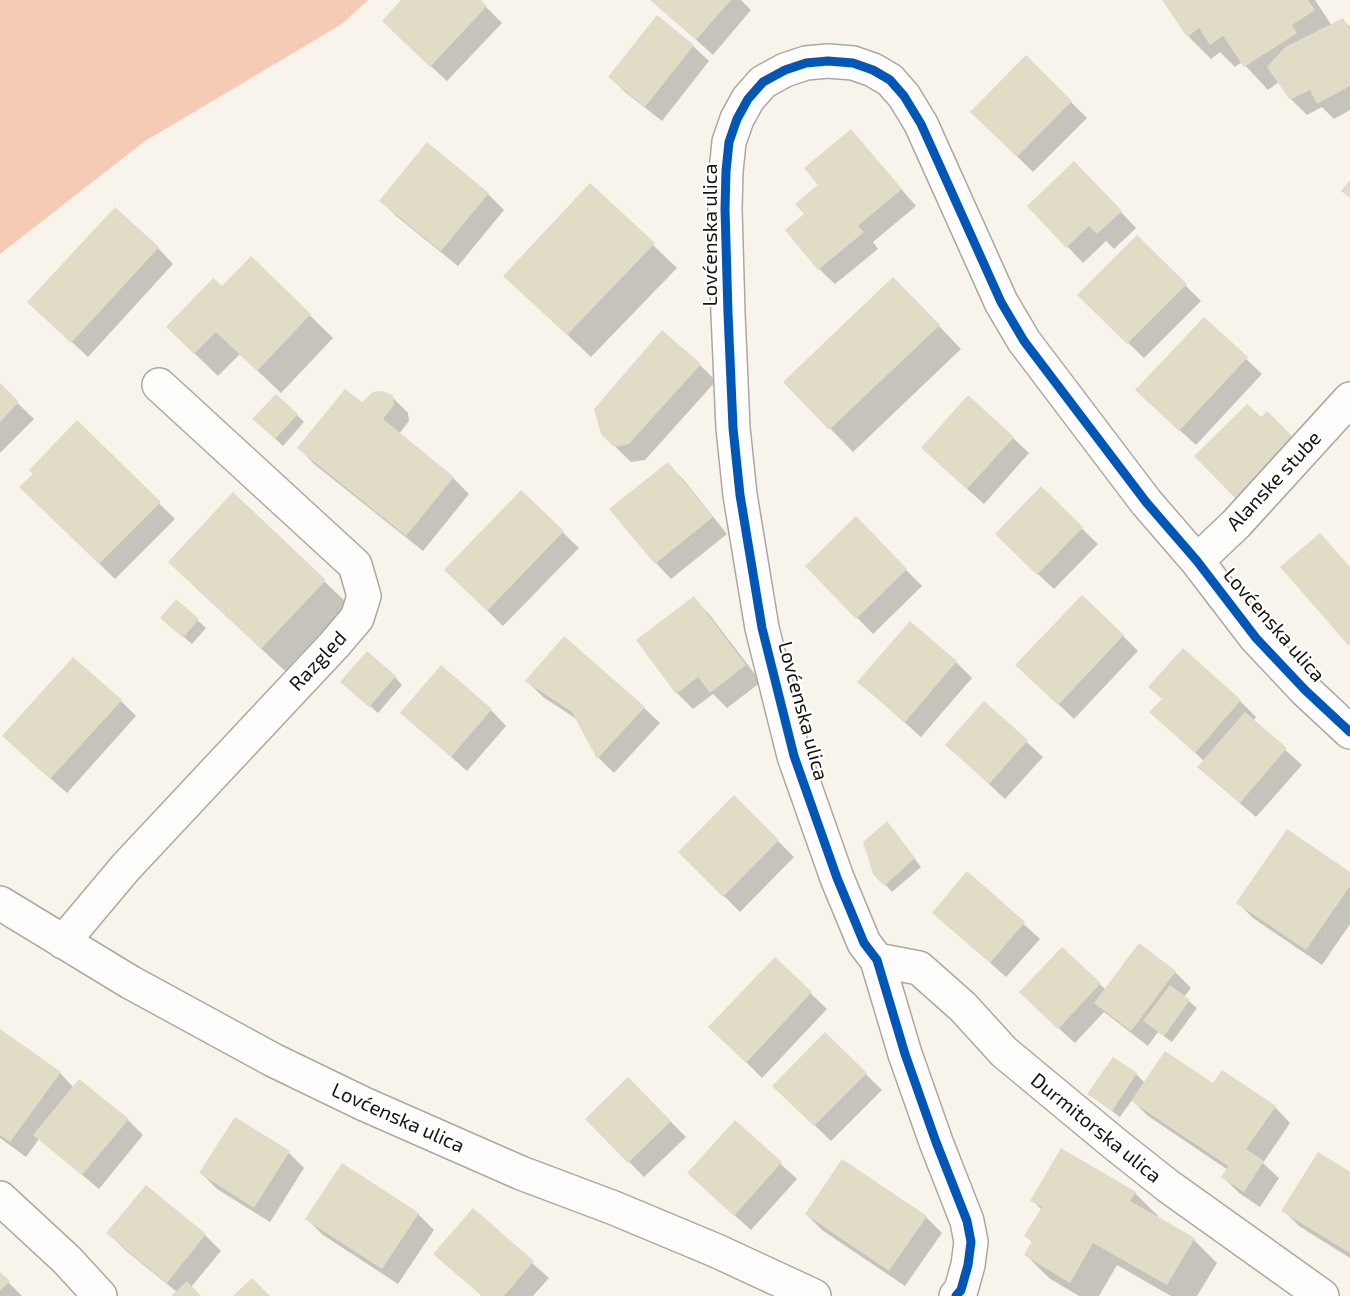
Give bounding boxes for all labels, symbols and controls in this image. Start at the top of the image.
street label: Lovćenska ulica [698,164,722,306]
street label: Alanske stube [1222,426,1326,536]
street label: Lovćenska ulica [1218,563,1330,687]
street label: Razgled [284,626,352,696]
street label: Lovćenska ulica [773,639,833,783]
street label: Durmitorska ulica [1026,1068,1166,1188]
street label: Lovćenska ulica [328,1078,468,1158]

